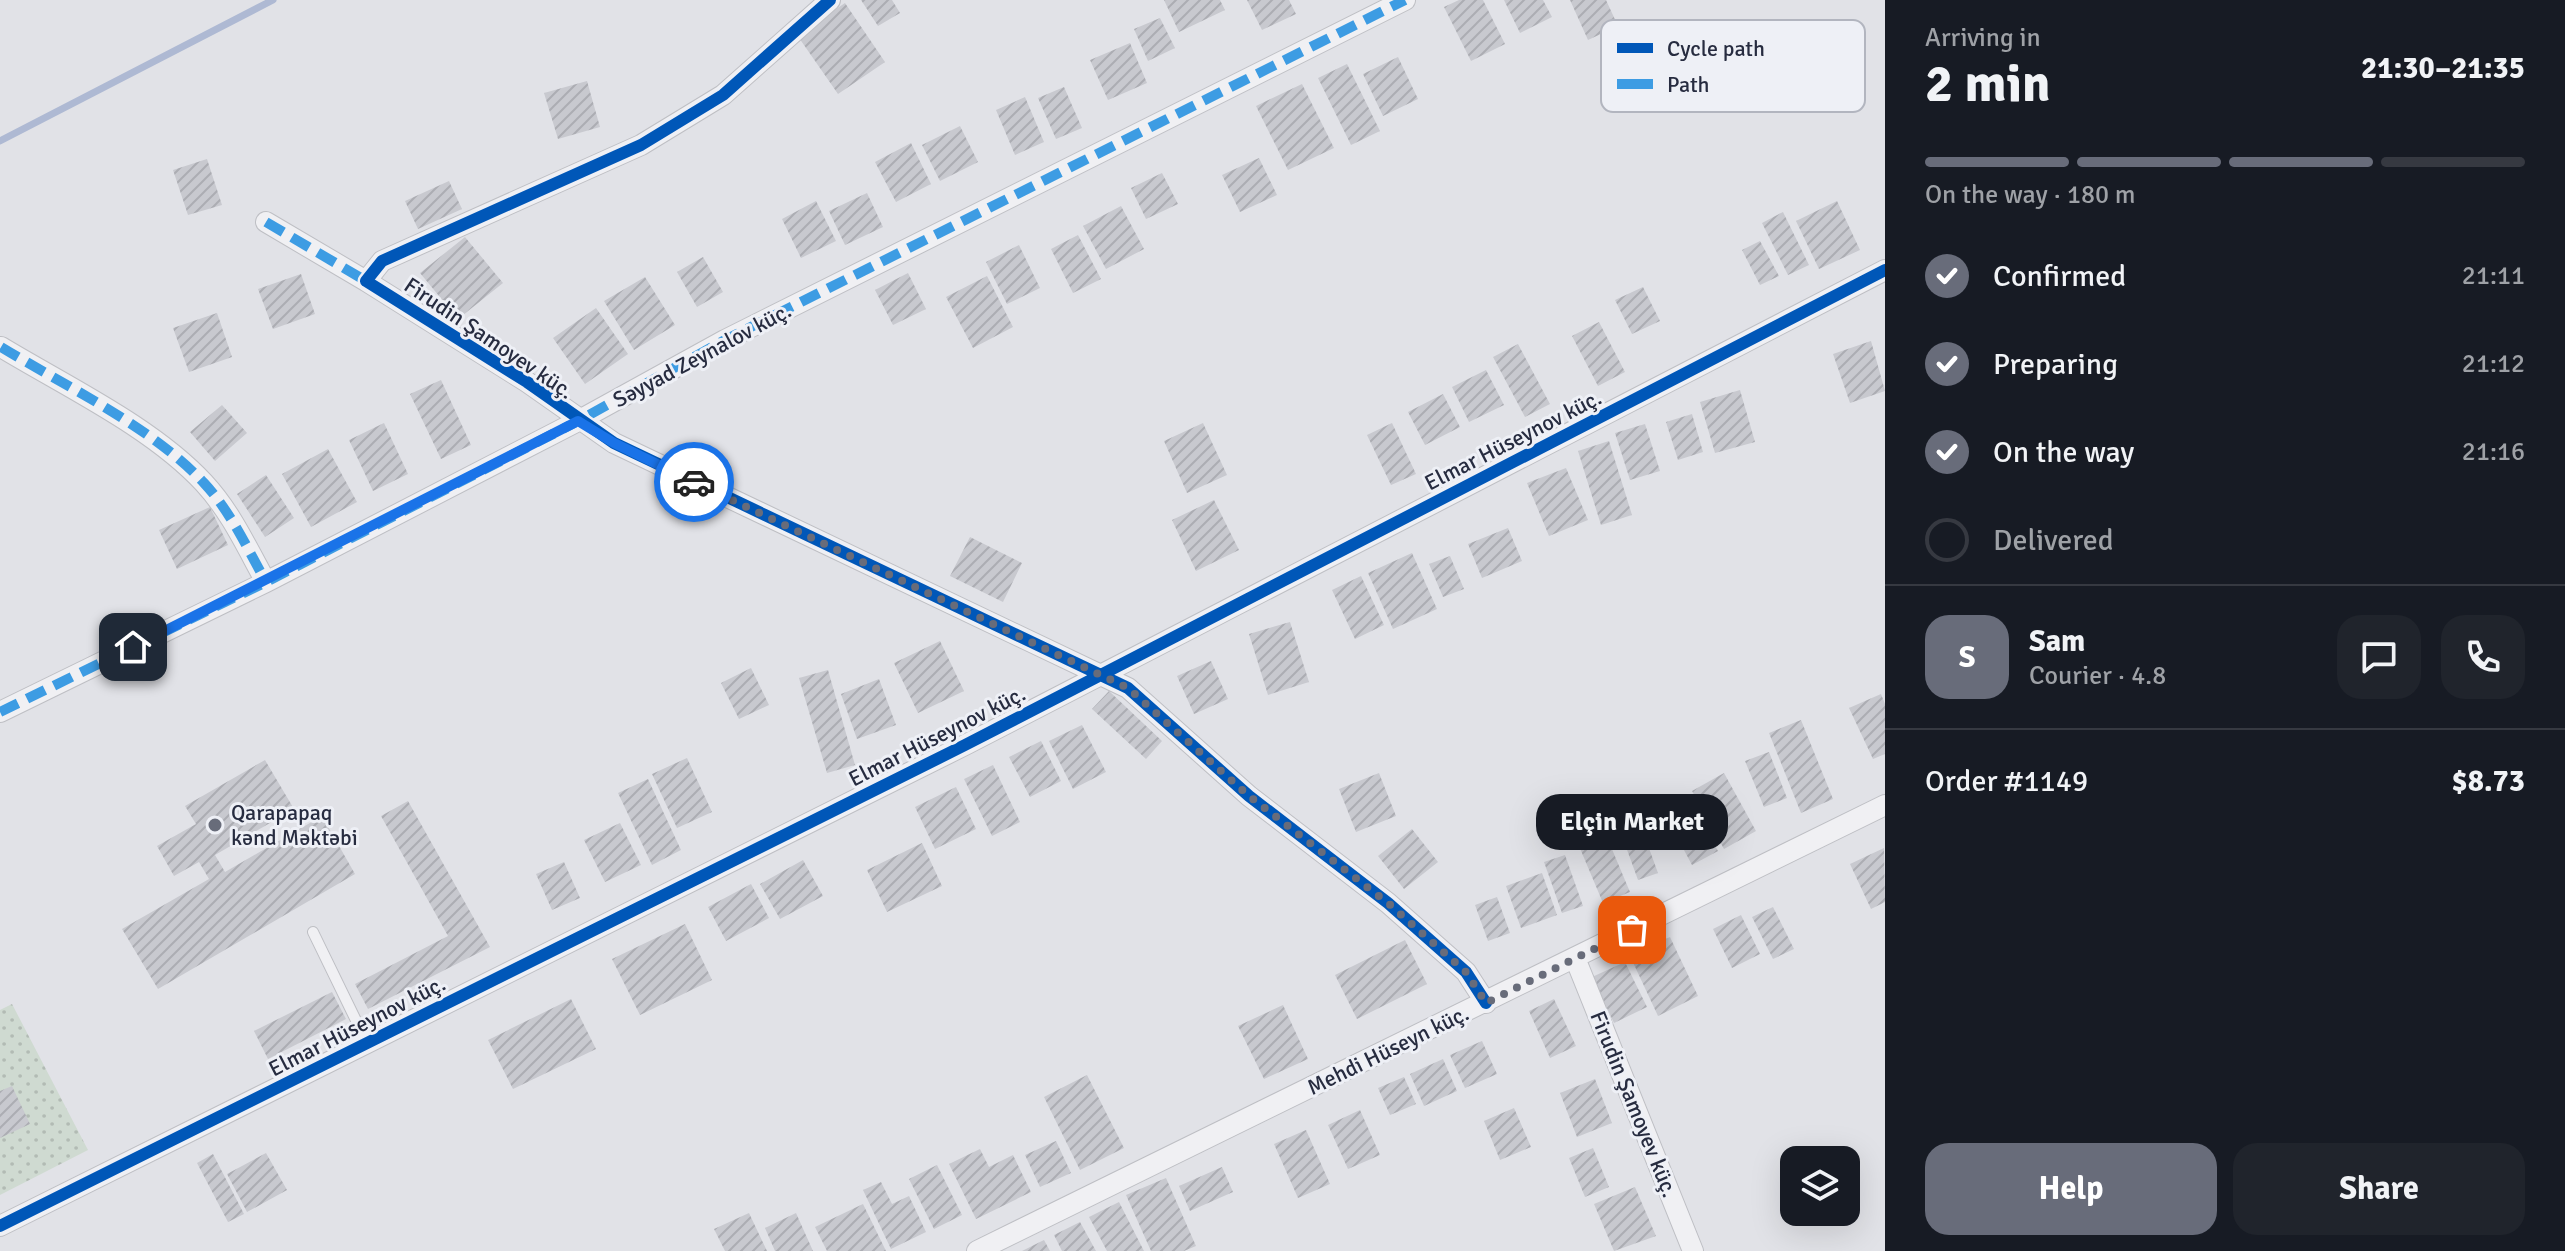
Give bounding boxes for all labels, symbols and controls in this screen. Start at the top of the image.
legend [1601,20,1865,112]
text: Arriving in [1925,22,2041,54]
text: Cycle path [1667,35,1765,62]
text: 21:30–21:35 [2361,50,2525,87]
text: 2 min [1925,52,2051,116]
text: Path [1667,71,1710,98]
text: On the way · 180 m [1925,179,2135,211]
icon: check [1925,254,1969,298]
text: Confirmed [1993,258,2126,295]
text: 21:11 [2462,260,2525,292]
street label: Firudin Şamoyev küç. [399,271,579,405]
street label: Səyyad Zeynalov küç. [608,297,796,413]
icon: check [1925,342,1969,386]
text: Preparing [1993,346,2118,383]
text: 21:12 [2462,348,2525,380]
street label: Elmar Hüseynov küç. [1420,384,1606,496]
icon: check [1925,430,1969,474]
text: On the way [1993,434,2134,471]
text: 21:16 [2462,436,2525,468]
courier [654,442,734,522]
icon: car [672,460,716,504]
text: Delivered [1993,522,2114,559]
pin [99,613,167,681]
button: chat [2337,615,2421,699]
button: phone [2441,615,2525,699]
text: Sam [2029,623,2085,660]
icon: home [111,625,155,669]
text: S [1959,639,1975,676]
text: Courier · 4.8 [2029,660,2166,692]
street label: Elmar Hüseynov küç. [844,680,1030,792]
text: Order #1149 [1925,763,2088,800]
text: $8.73 [2452,763,2525,800]
callout: Elçin Market [1536,794,1728,850]
place label: Qarapapaq kənd Məktəbi [231,799,358,851]
text: Elçin Market [1560,806,1704,838]
marker: Qarapapaq kənd Məktəbi [206,816,224,834]
pin [1598,896,1666,964]
icon: bag [1610,908,1654,952]
street label: Elmar Hüseynov küç. [264,970,450,1082]
street label: Mehdi Hüseyn küç. [1303,999,1473,1101]
street label: Firudin Şamoyev küç. [1584,1007,1684,1201]
button: Help [1925,1143,2217,1235]
button: Share [2233,1143,2525,1235]
map controls [1780,1146,1860,1226]
button: layers [1780,1146,1860,1226]

